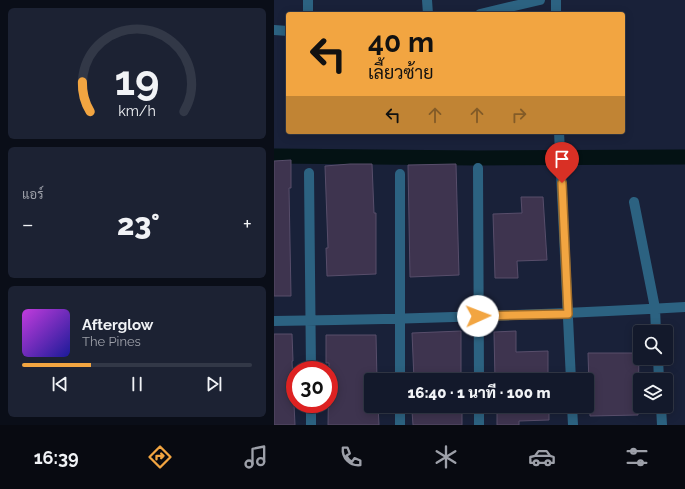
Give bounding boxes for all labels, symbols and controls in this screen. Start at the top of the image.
text: 40 m [368,26,434,59]
icon: left [302,28,354,80]
text: 19 [114,55,160,104]
text: เลี้ยวซ้าย [368,62,434,83]
text: km/h [118,102,156,118]
icon: left [382,104,404,126]
icon: ahead [424,104,446,126]
icon: ahead [466,104,488,126]
icon: right [508,104,530,126]
pin [545,142,579,183]
icon: arrive [551,148,573,170]
text: แอร์ [22,187,43,202]
text: 23° [117,207,160,242]
text: − [22,211,34,237]
text: + [243,211,252,237]
position arrow [457,295,499,337]
text: Afterglow [82,316,153,334]
map controls [633,325,673,413]
button: search [633,325,673,365]
text: The Pines [82,334,141,349]
speed limit sign: 30 [286,361,338,413]
icon: previous [49,373,71,395]
icon: pause [126,373,148,395]
icon: next [203,373,225,395]
button: layers [633,373,673,413]
text: 16:40 · 1 นาที · 100 m [408,384,550,402]
icon: directions [146,443,174,471]
icon: music [242,443,270,471]
icon: phone [337,443,365,471]
icon: climate [432,443,460,471]
icon: car [528,443,556,471]
icon: filters [623,443,651,471]
text: 16:39 [34,447,79,468]

